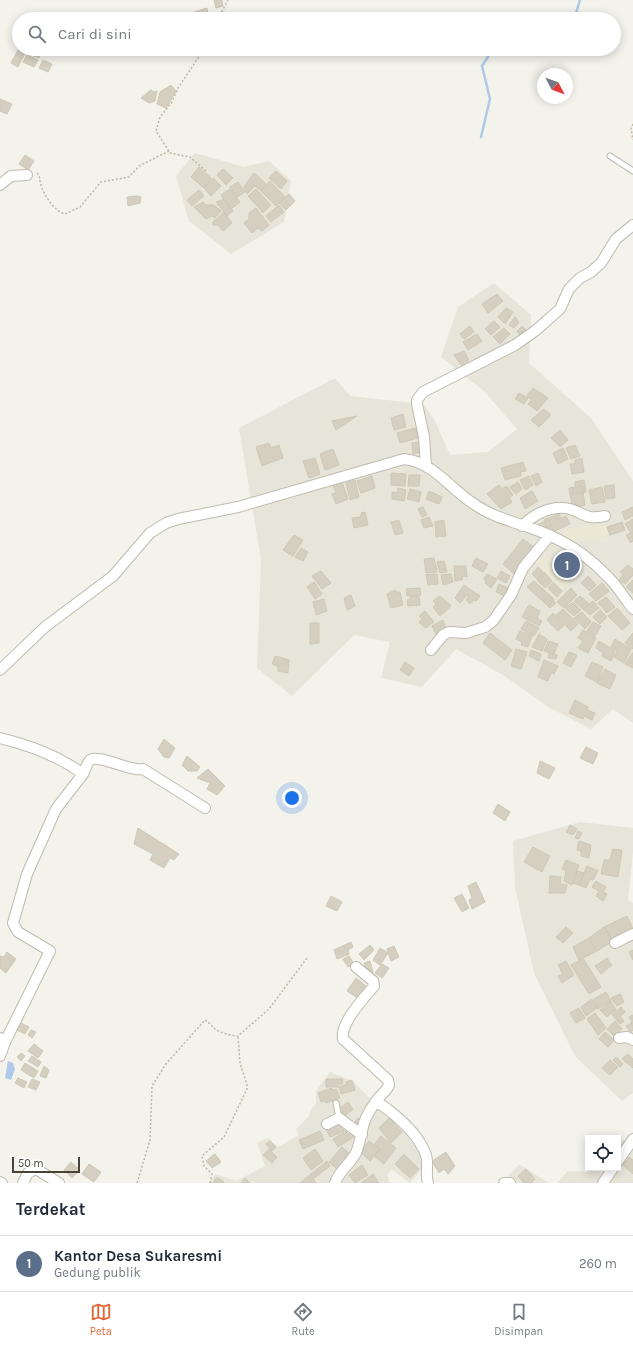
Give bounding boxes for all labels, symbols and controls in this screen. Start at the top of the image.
search box [12,12,621,56]
icon: search [26,23,48,45]
text: Cari di sini [58,25,132,43]
north arrow [537,68,573,104]
pin: 1 [554,550,580,580]
your location [282,788,302,808]
map controls [585,1135,621,1171]
button: locate [585,1135,621,1171]
scale bar [12,1155,80,1174]
text: 50 m [18,1157,44,1170]
text: Terdekat [16,1199,85,1219]
text: Kantor Desa Sukaresmi [54,1247,222,1265]
text: 1 [27,1256,31,1271]
text: 260 m [579,1256,617,1271]
text: Gedung publik [54,1265,141,1280]
tab: Peta [90,1301,112,1338]
tab: Rute [291,1301,315,1338]
tab: Disimpan [494,1301,543,1338]

